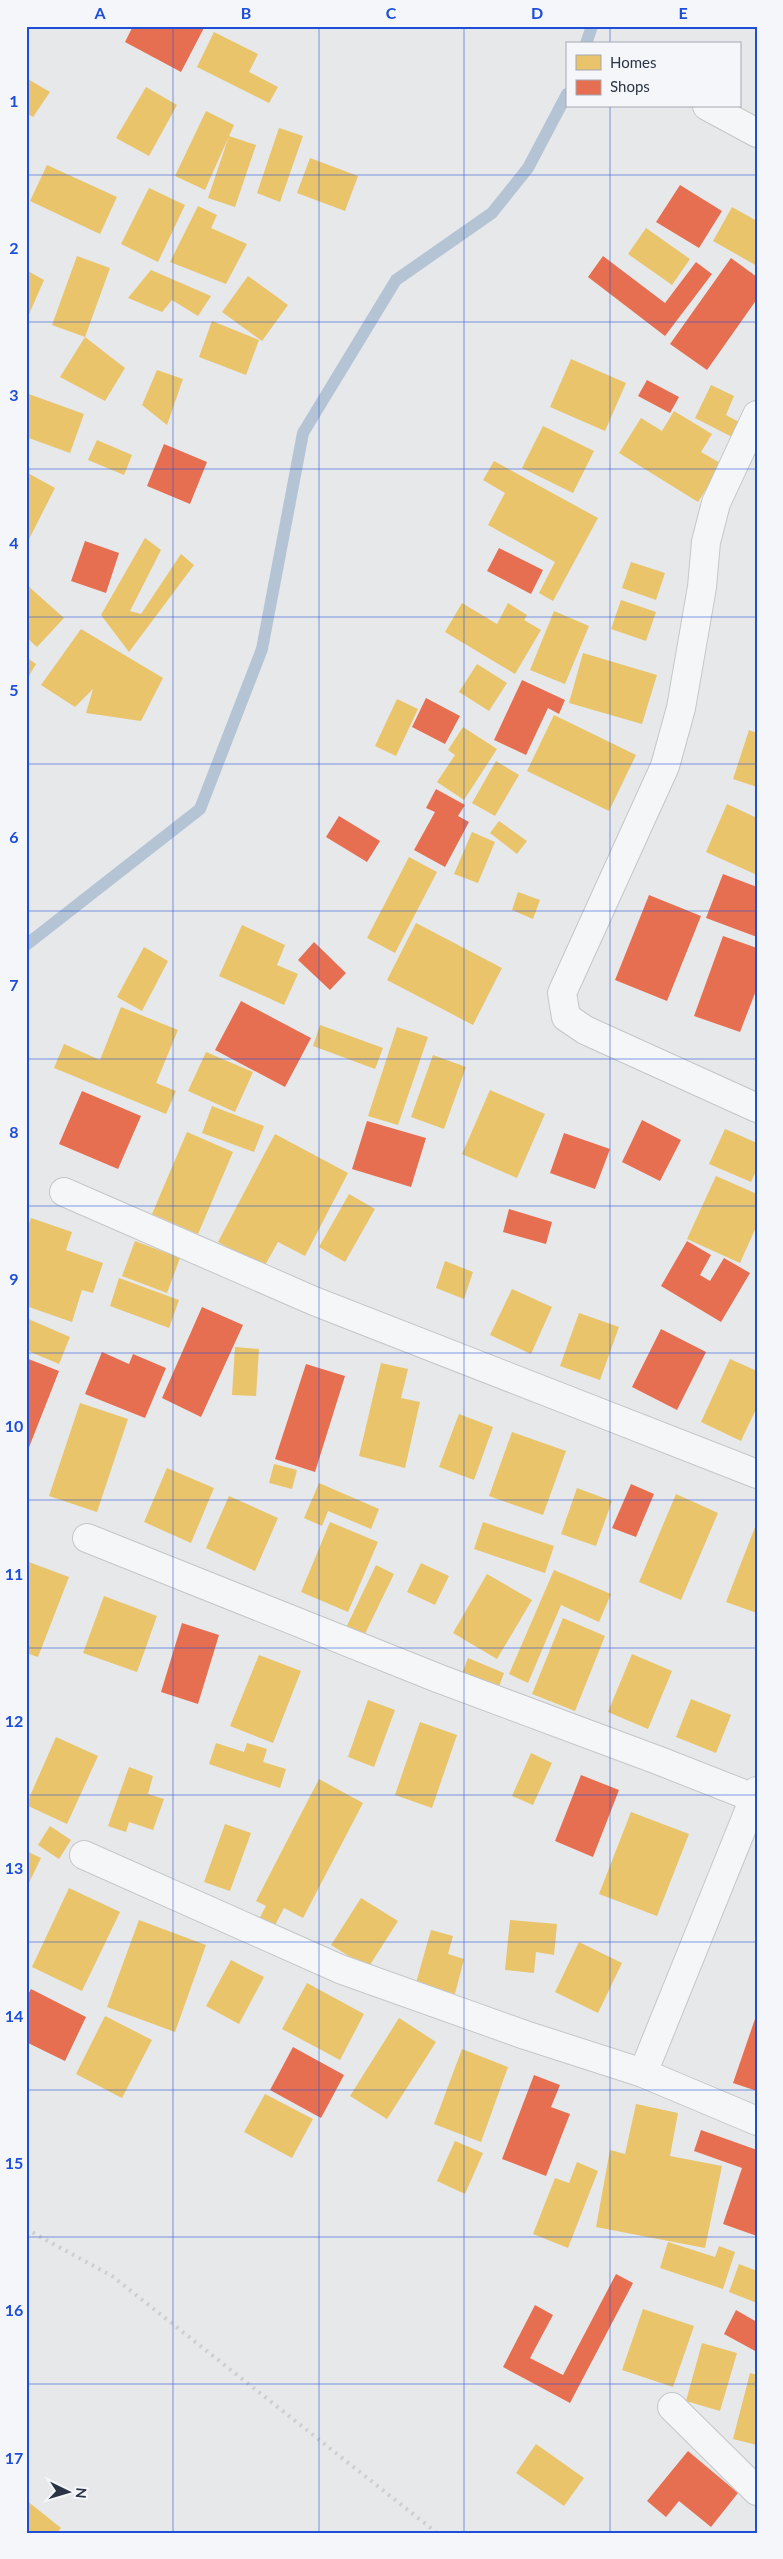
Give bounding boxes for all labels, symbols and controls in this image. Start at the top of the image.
text: A [93,3,106,22]
text: B [241,3,251,22]
text: C [386,3,397,22]
text: D [531,3,543,22]
text: E [678,3,688,22]
legend [566,42,740,108]
text: Homes [610,53,656,71]
text: Shops [610,77,650,95]
text: 1 [9,91,19,110]
text: 2 [9,238,19,257]
text: 3 [9,385,19,404]
text: 4 [9,533,19,552]
text: 5 [9,680,19,699]
text: 6 [9,827,19,846]
text: 7 [9,975,19,994]
text: 8 [9,1122,19,1141]
text: 9 [9,1269,19,1288]
text: 10 [5,1416,23,1435]
text: 11 [5,1564,23,1583]
text: 12 [5,1711,23,1730]
text: 13 [5,1858,23,1877]
text: 14 [5,2006,23,2025]
text: 15 [5,2153,23,2172]
text: 16 [5,2300,23,2319]
text: 17 [5,2448,23,2467]
north arrow [42,2466,92,2516]
text: N [73,2487,90,2499]

